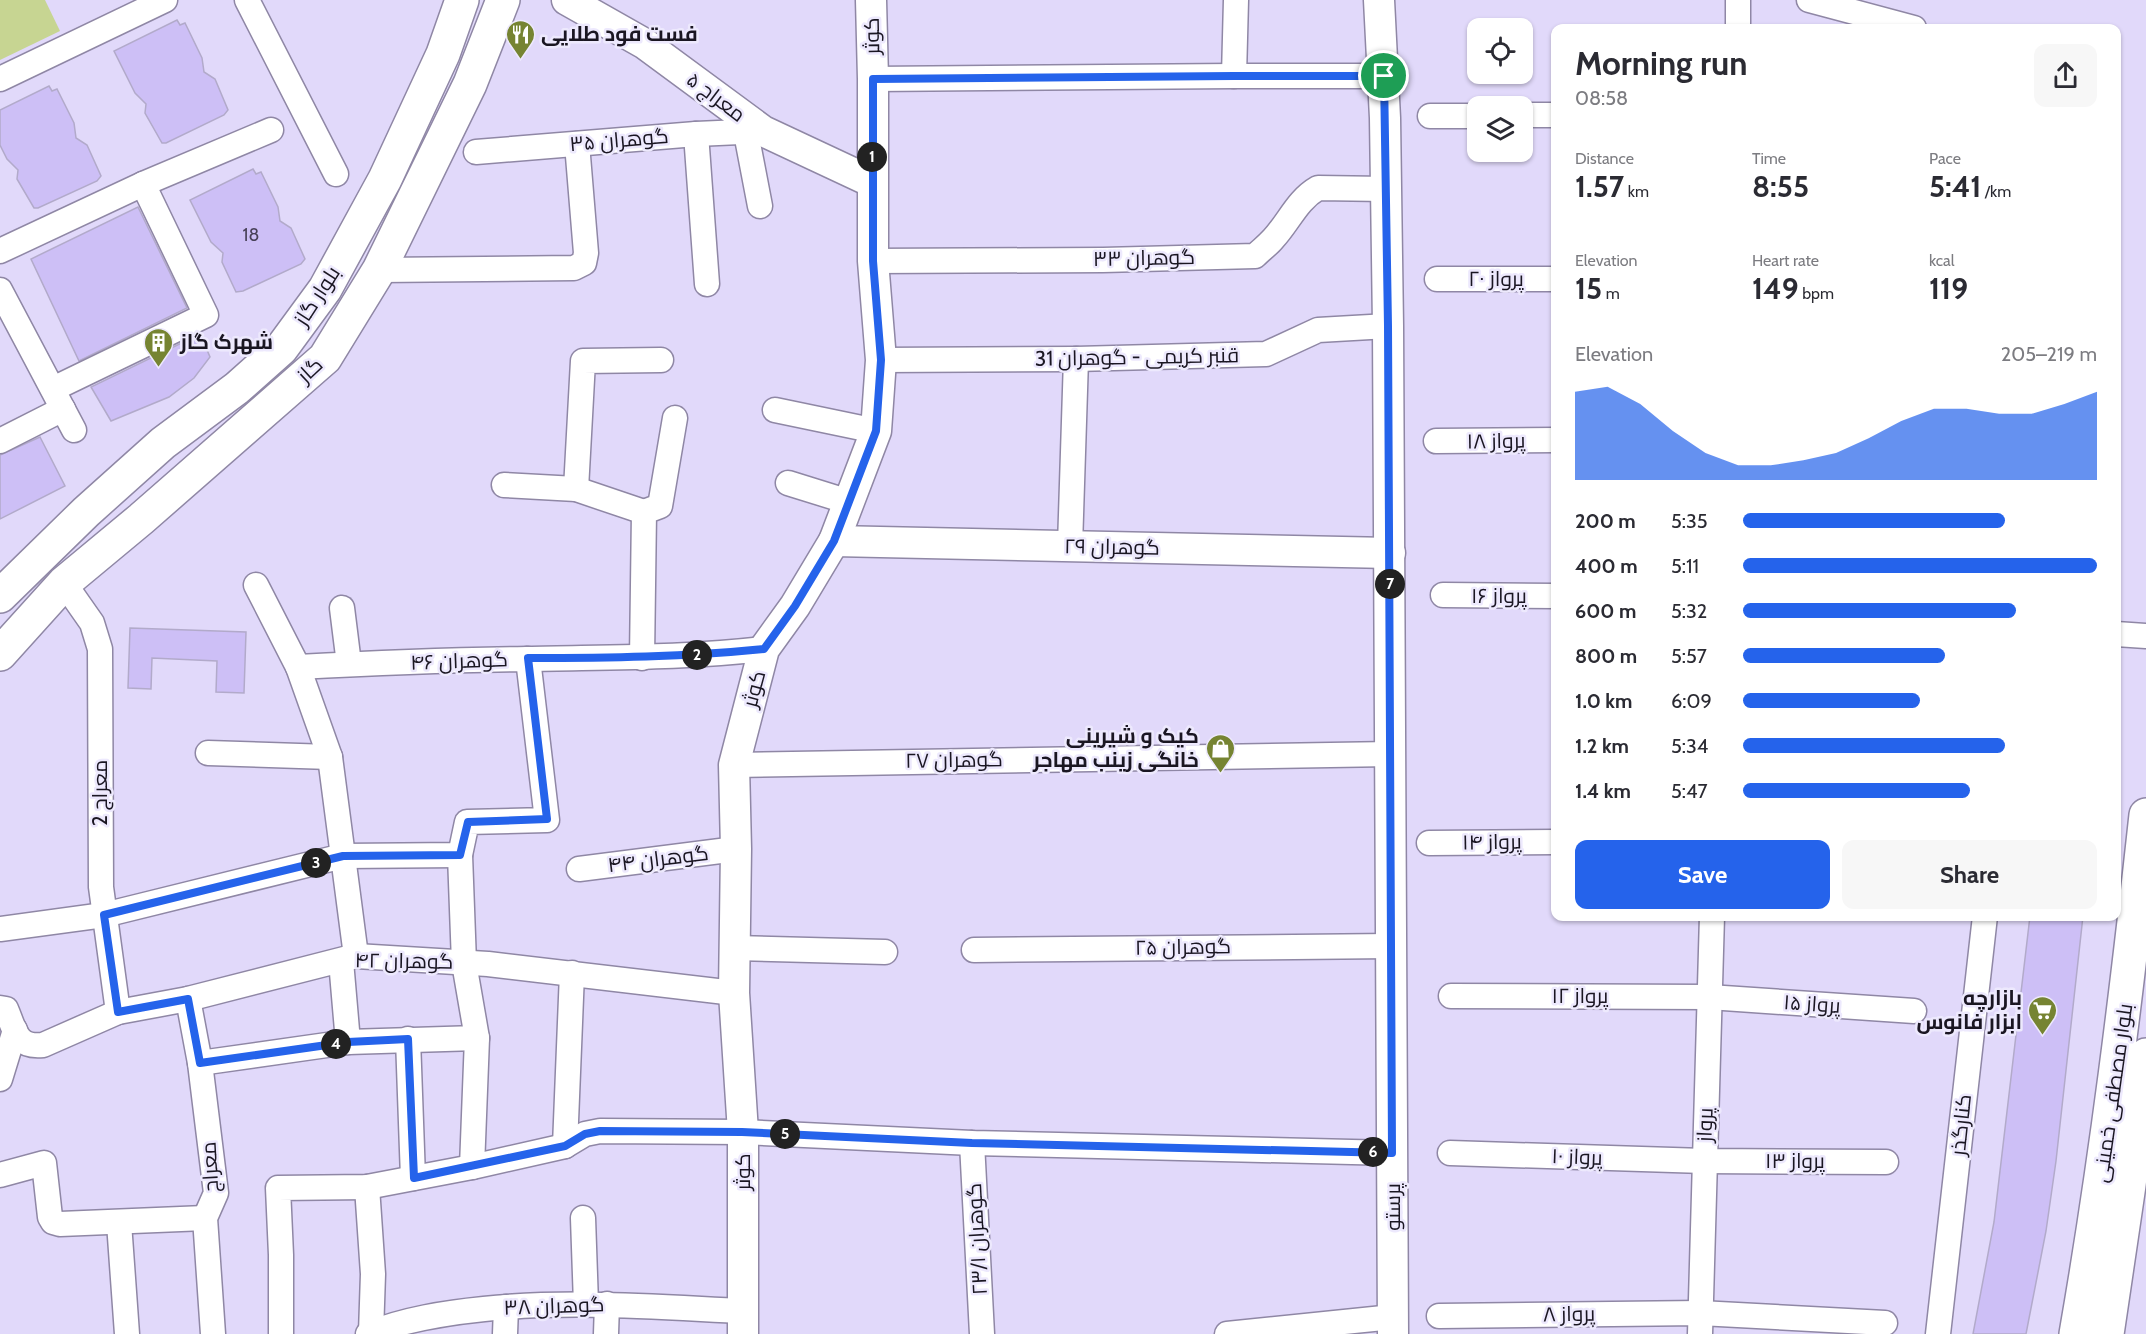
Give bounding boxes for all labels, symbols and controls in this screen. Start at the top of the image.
street label: کوثر [859,17,884,56]
restaurant icon: فست فود طلایی [504,18,536,60]
map controls [1467,18,1533,162]
button: locate [1467,18,1533,84]
place label: فست فود طلایی [541,21,698,47]
text: Morning run [1575,43,1747,83]
button: share [2034,44,2097,107]
pin [1358,50,1409,101]
icon: arrive [1367,59,1400,92]
street label: معراج ۵ [681,66,751,128]
text: 08:58 [1575,86,1628,110]
button: layers [1467,96,1533,162]
street label: گوهران ۳۵ [568,123,670,157]
pin: 1 [857,142,887,172]
text: 1 [869,147,875,166]
text: Distance [1575,149,1634,168]
text: Time [1752,149,1786,168]
text: Pace [1929,149,1961,168]
text: 1.57 [1575,168,1624,205]
text: 8:55 [1752,168,1809,205]
text: 5:41 [1929,168,1981,205]
text: km [1624,182,1649,201]
text: /km [1981,182,2011,201]
house number: 18 [243,224,259,246]
street label: گوهران ۳۳ [1093,244,1195,272]
text: Elevation [1575,251,1638,270]
text: Heart rate [1752,251,1819,270]
text: kcal [1929,251,1955,270]
street label: بلوار گاز [288,261,345,331]
street label: پرواز ۲۰ [1468,266,1524,293]
text: 15 [1575,270,1602,307]
text: 149 [1752,270,1799,307]
text: 119 [1929,270,1968,307]
text: m [1602,284,1620,303]
text: bpm [1799,284,1834,303]
building icon: شهرک گاز [143,326,175,368]
place label: شهرک گاز [179,329,273,355]
street label: قنبر کریمی - گوهران 31 [1035,342,1239,372]
text: Elevation [1575,342,1653,366]
text: 205–219 m [2001,342,2097,366]
street label: گاز [291,352,328,388]
street label: پرواز ۱۸ [1466,427,1526,456]
text: 200 m [1575,509,1636,533]
text: 5:35 [1671,509,1708,533]
street label: گوهران ۲۹ [1064,533,1160,561]
text: 400 m [1575,554,1638,578]
text: 5:11 [1671,554,1699,578]
pin: 7 [1375,569,1405,599]
text: 7 [1386,574,1394,593]
street label: پرواز ۱۶ [1471,583,1527,610]
text: 600 m [1575,599,1636,623]
text: 5:32 [1671,599,1707,623]
pin: 2 [682,640,712,670]
text: 800 m [1575,644,1637,668]
text: 5:57 [1671,644,1707,668]
text: 2 [693,645,701,664]
street label: گوهران ۴۶ [410,646,508,676]
street label: کوثر [736,668,770,711]
text: 1.0 km [1575,689,1632,713]
text: 6:09 [1671,689,1712,713]
place label: کیک و شیرینی خانگی زینب مهاجر [1032,723,1199,773]
shop icon: کیک و شیرینی خانگی زینب مهاجر [1204,732,1236,774]
text: 1.2 km [1575,734,1629,758]
text: 5:34 [1671,734,1708,758]
street label: گوهران ۲۷ [905,746,1003,774]
street label: معراج 2 [87,760,114,826]
text: 1.4 km [1575,779,1631,803]
text: 5:47 [1671,779,1708,803]
street label: پرواز ۱۴ [1462,828,1522,857]
street label: گوهران ۴۴ [606,840,710,878]
button: Save [1575,840,1830,909]
button: Share [1842,840,2097,909]
pin: 3 [301,848,331,878]
text: 3 [312,853,320,872]
street label: گوهران ۲۵ [1135,933,1231,961]
street label: گوهران ۴۲ [354,947,454,975]
street label: پرواز ۱۲ [1552,983,1609,1010]
place label: بازارچه ابزار فانوس [1916,985,2022,1035]
street label: پرواز ۱۵ [1782,989,1842,1020]
supermarket icon: بازارچه ابزار فانوس [2027,994,2059,1036]
street label: بلوار مصطفی خمینی [2088,1002,2138,1184]
pin: 4 [321,1029,351,1059]
text: 4 [331,1034,341,1053]
street label: کنارگذر [1945,1093,1976,1158]
street label: پرواز [1691,1107,1720,1144]
pin: 5 [770,1119,800,1149]
text: 5 [781,1124,789,1143]
pin: 6 [1358,1137,1388,1167]
street label: معراج [196,1141,225,1193]
text: 6 [1369,1142,1378,1161]
street label: پرواز ۱۰ [1551,1143,1603,1172]
street label: پرواز ۱۳ [1765,1148,1825,1175]
street label: کوثر [730,1153,755,1192]
street label: گوهران ۲۳/۱ [961,1182,993,1296]
street label: پرستو [1380,1183,1407,1231]
street label: گوهران ۳۸ [503,1291,605,1321]
street label: پرواز ۸ [1543,1301,1596,1328]

